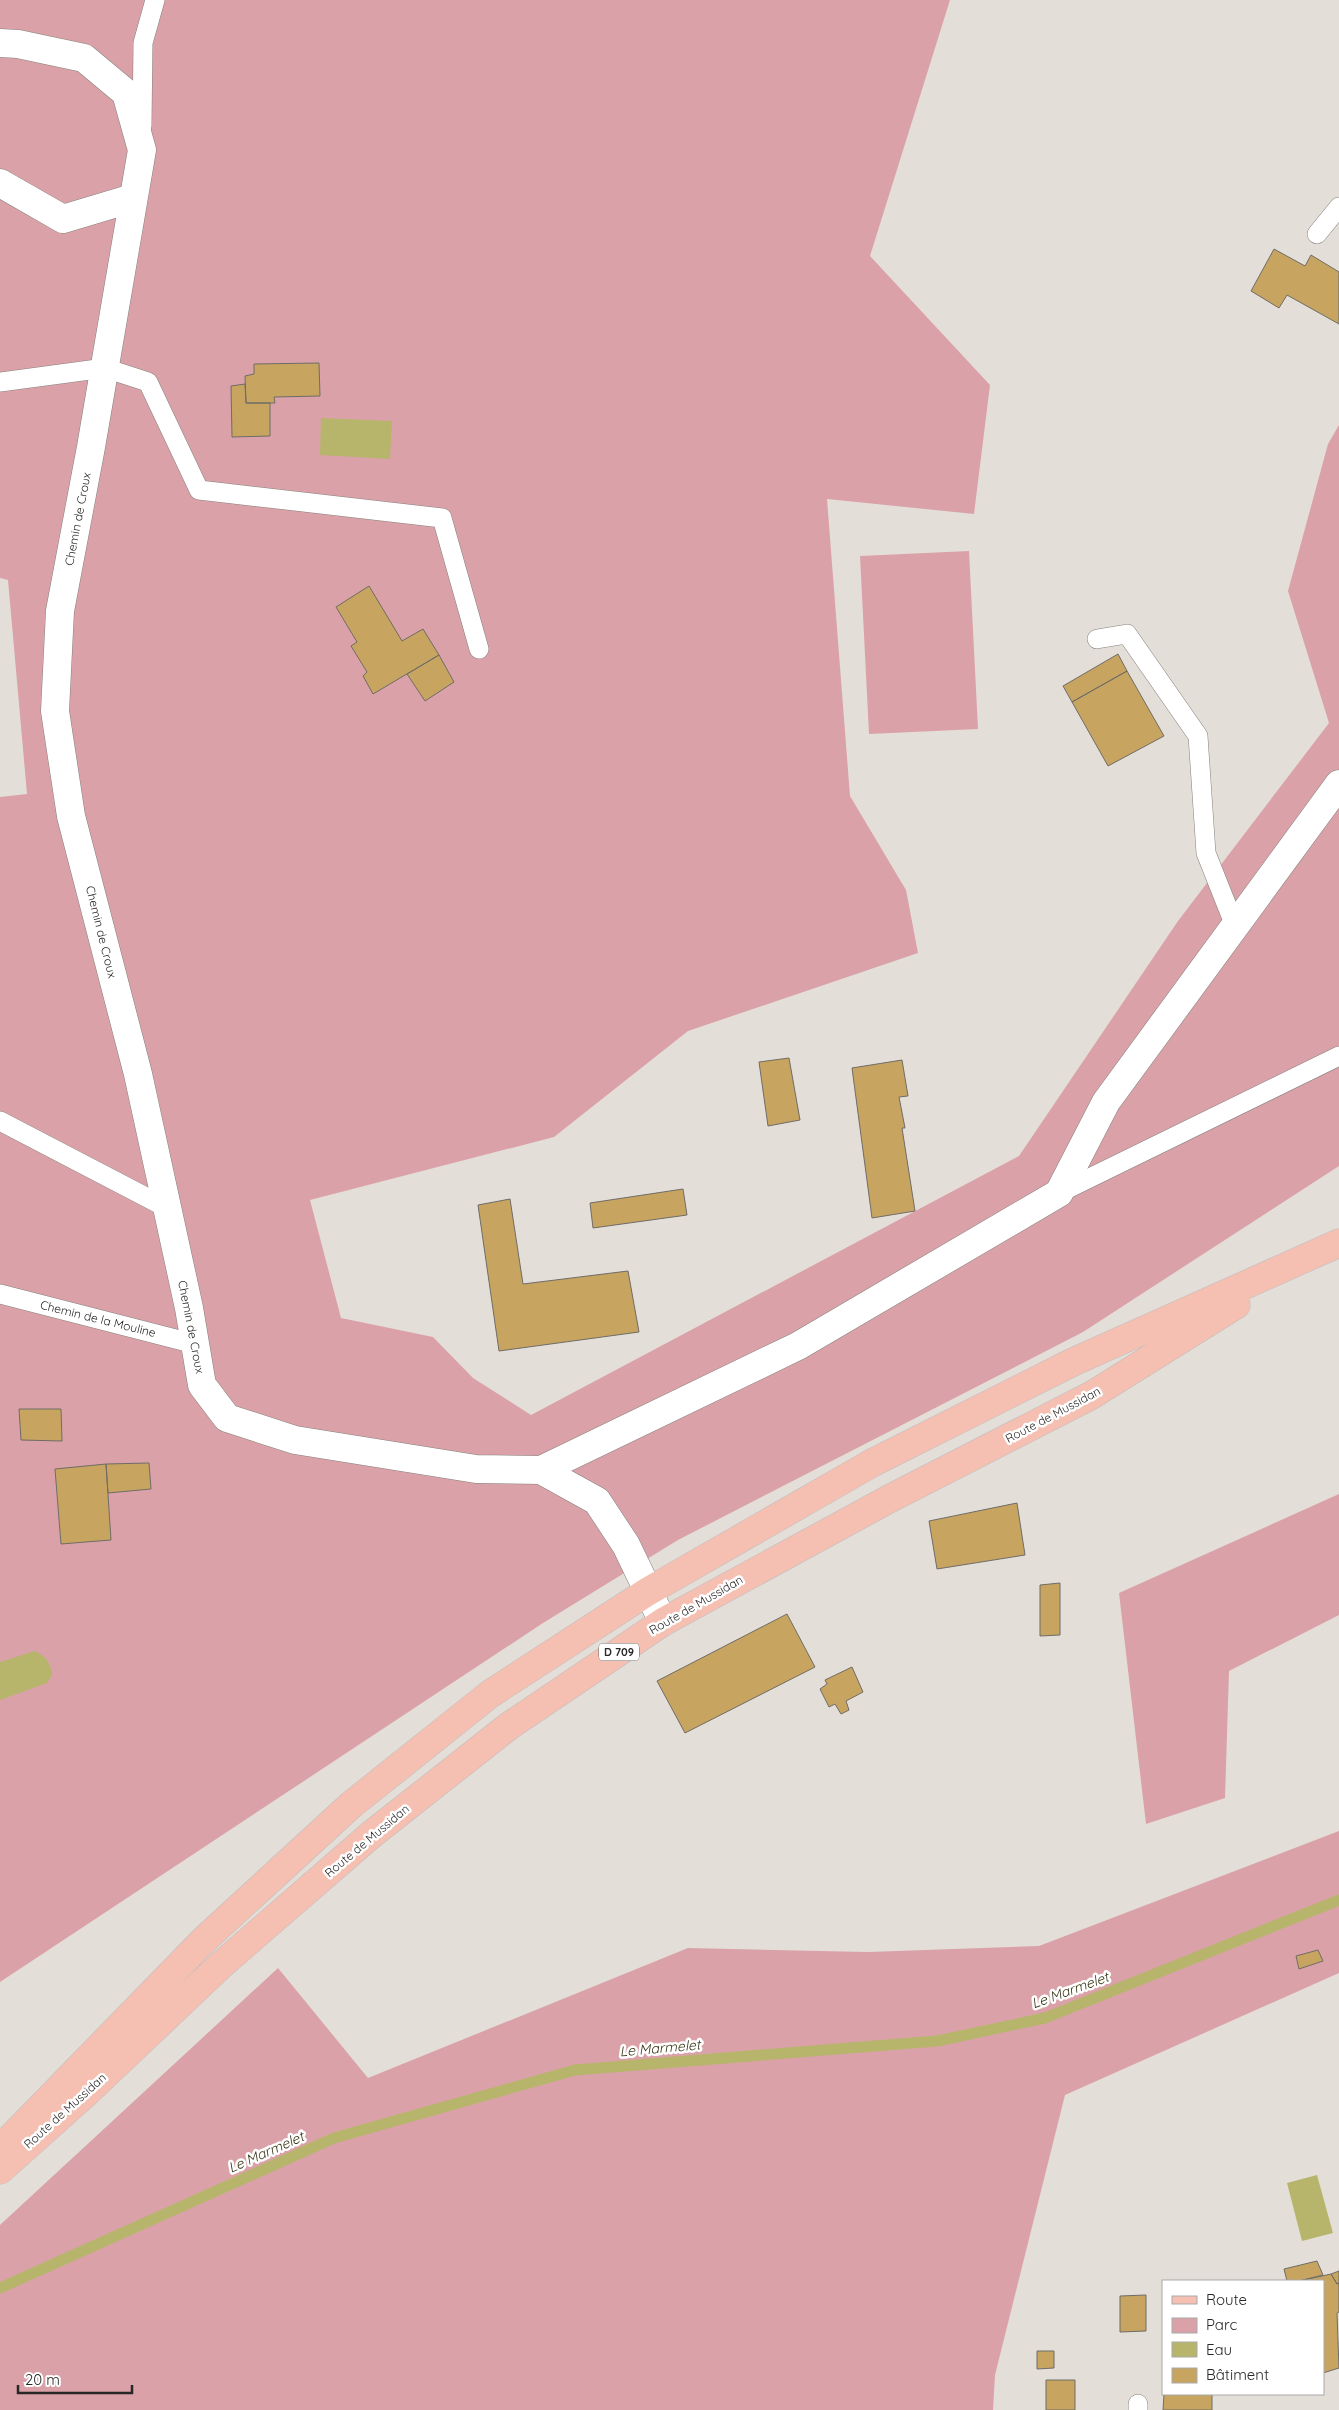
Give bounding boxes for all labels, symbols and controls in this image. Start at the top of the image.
street label: Chemin de Croux [61,471,94,567]
street label: Chemin de Croux [83,884,120,980]
street label: Chemin de Croux [175,1279,208,1375]
street label: Chemin de la Mouline [39,1297,158,1340]
street label: Route de Mussidan [1003,1383,1103,1446]
street label: Route de Mussidan [646,1572,745,1637]
road number: D 709 [599,1644,639,1660]
street label: Route de Mussidan [321,1801,412,1880]
water label: Le Marmelet [1029,1967,1113,2012]
water label: Le Marmelet [619,2035,703,2060]
street label: Route de Mussidan [20,2070,109,2152]
water label: Le Marmelet [225,2126,309,2177]
legend [1162,2280,1324,2395]
text: Route [1206,2290,1247,2309]
text: Parc [1206,2315,1237,2334]
text: Eau [1206,2340,1232,2359]
scale bar [18,2362,131,2394]
text: Bâtiment [1206,2365,1269,2384]
text: 20 m [25,2370,60,2389]

